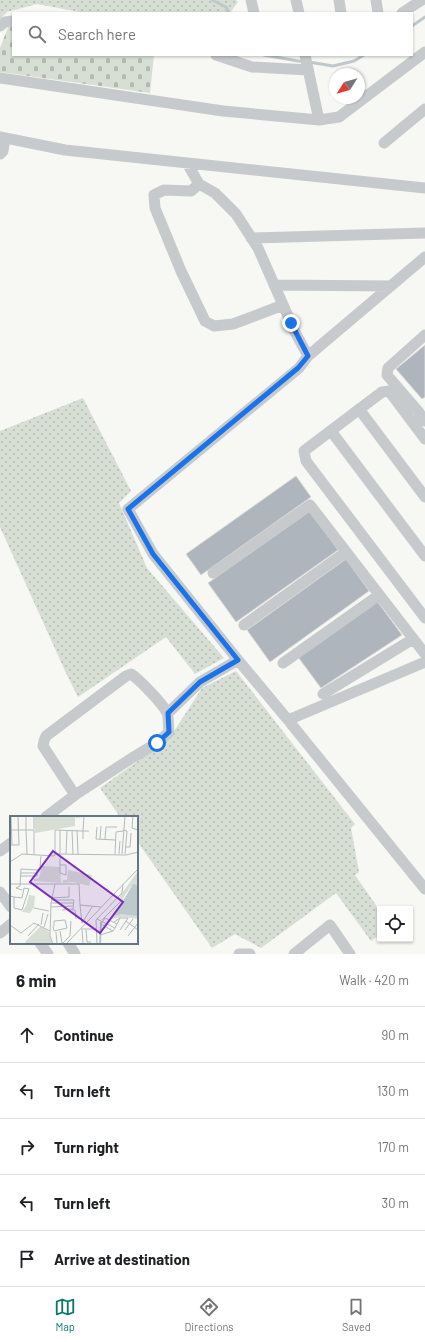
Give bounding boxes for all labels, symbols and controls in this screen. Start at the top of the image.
search box [12,12,413,56]
icon: search [26,23,48,45]
text: Search here [58,25,136,43]
north arrow [329,68,365,104]
route end [282,314,300,332]
route start [148,734,166,752]
inset map [10,816,138,944]
map controls [377,906,413,942]
button: locate [377,906,413,942]
text: 6 min [16,970,56,990]
text: Walk · 420 m [339,972,409,988]
icon: ahead [16,1024,38,1046]
text: Continue [54,1026,114,1044]
text: 90 m [382,1027,409,1043]
icon: left [16,1080,38,1102]
text: Turn left [54,1082,110,1100]
text: 130 m [377,1083,409,1099]
icon: right [16,1136,38,1158]
text: Turn right [54,1138,119,1156]
text: 170 m [378,1139,409,1155]
icon: left [16,1192,38,1214]
text: Turn left [54,1194,110,1212]
text: 30 m [382,1195,409,1211]
icon: arrive [16,1248,38,1270]
text: Arrive at destination [54,1250,190,1268]
tab: Map [54,1296,76,1333]
tab: Directions [184,1296,234,1333]
tab: Saved [342,1296,371,1333]

